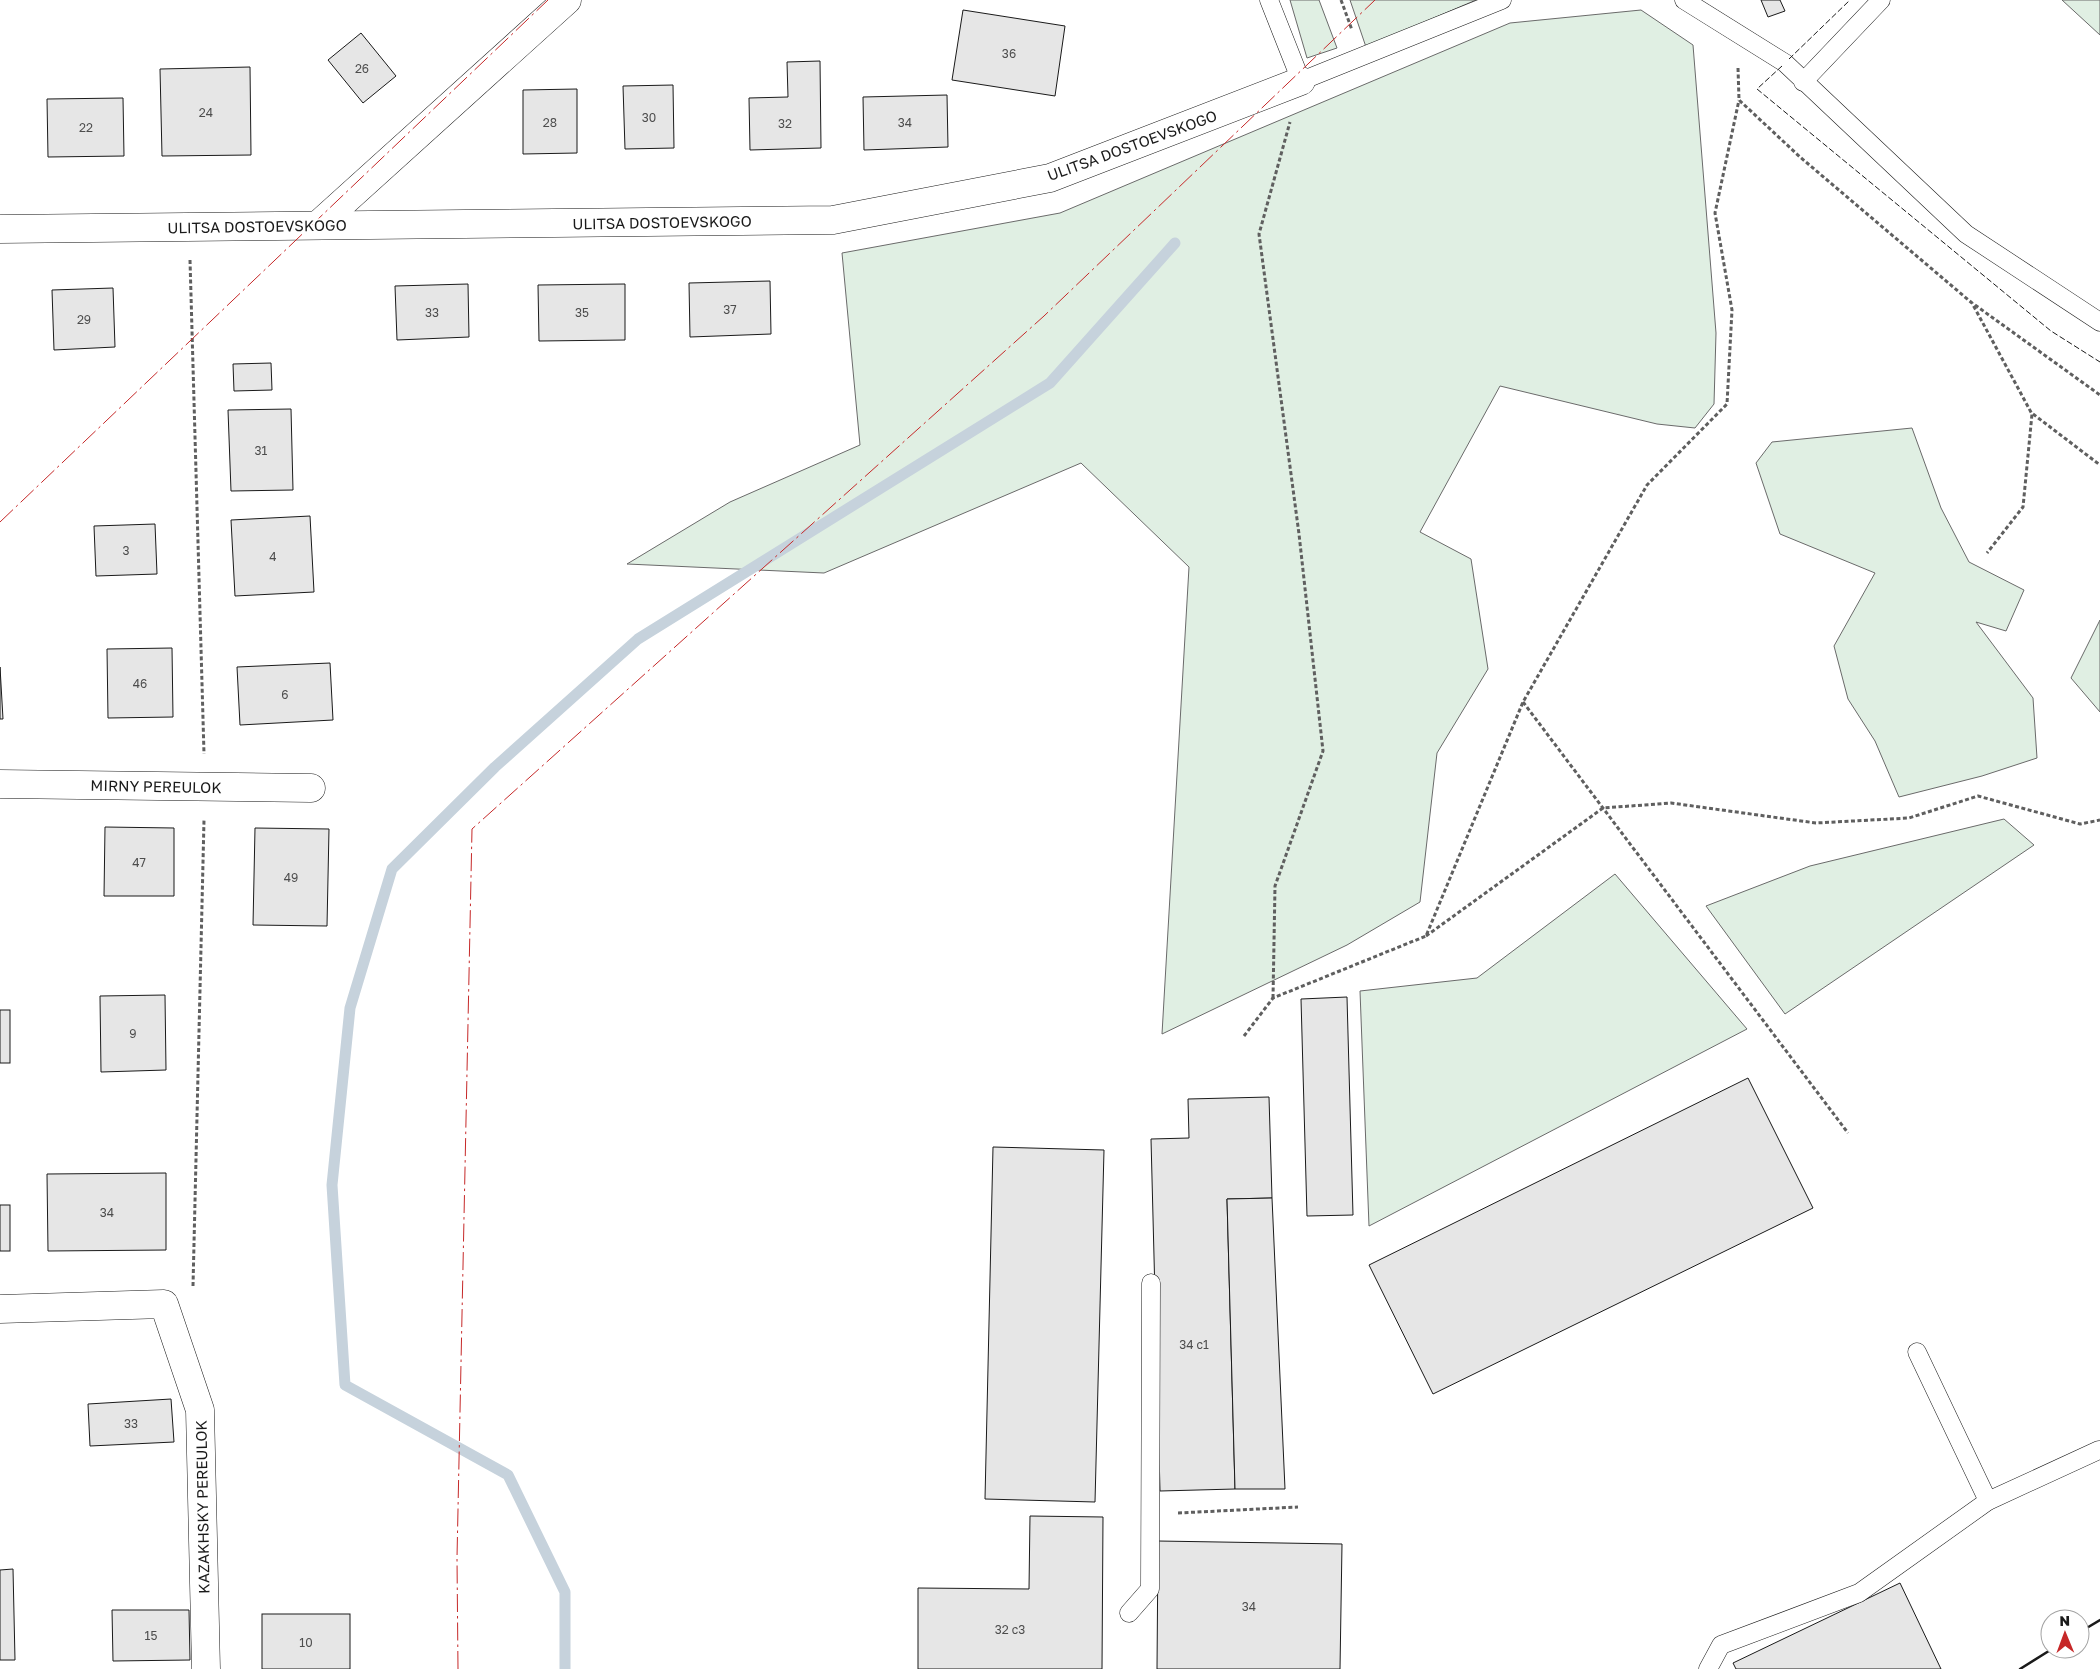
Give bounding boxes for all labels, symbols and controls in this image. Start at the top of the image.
house number: 36 [1002,46,1016,61]
house number: 26 [355,61,369,76]
house number: 24 [199,105,213,120]
street label: ULITSA DOSTOEVSKOGO [1045,106,1219,184]
house number: 30 [642,110,656,125]
house number: 28 [543,115,557,130]
house number: 34 [898,115,912,130]
house number: 32 [778,116,792,131]
house number: 22 [79,120,93,135]
street label: ULITSA DOSTOEVSKOGO [572,211,752,233]
street label: ULITSA DOSTOEVSKOGO [167,215,347,237]
house number: 37 [723,302,737,317]
house number: 33 [425,305,439,320]
house number: 35 [575,305,589,320]
house number: 29 [77,312,91,327]
house number: 31 [255,443,268,458]
house number: 3 [122,543,130,558]
house number: 4 [269,549,277,564]
house number: 46 [133,676,147,691]
house number: 6 [281,687,289,702]
street label: MIRNY PEREULOK [90,776,222,796]
house number: 47 [132,855,146,870]
house number: 49 [284,870,298,885]
house number: 9 [129,1026,137,1041]
house number: 34 [100,1205,114,1220]
house number: 34 с1 [1179,1337,1209,1352]
house number: 33 [124,1416,138,1431]
street label: KAZAKHSKY PEREULOK [191,1420,213,1594]
house number: 34 [1242,1599,1256,1614]
north arrow [2040,1609,2090,1659]
text: N [2059,1612,2070,1629]
house number: 32 с3 [995,1622,1025,1637]
house number: 15 [145,1628,157,1643]
house number: 10 [299,1635,313,1650]

